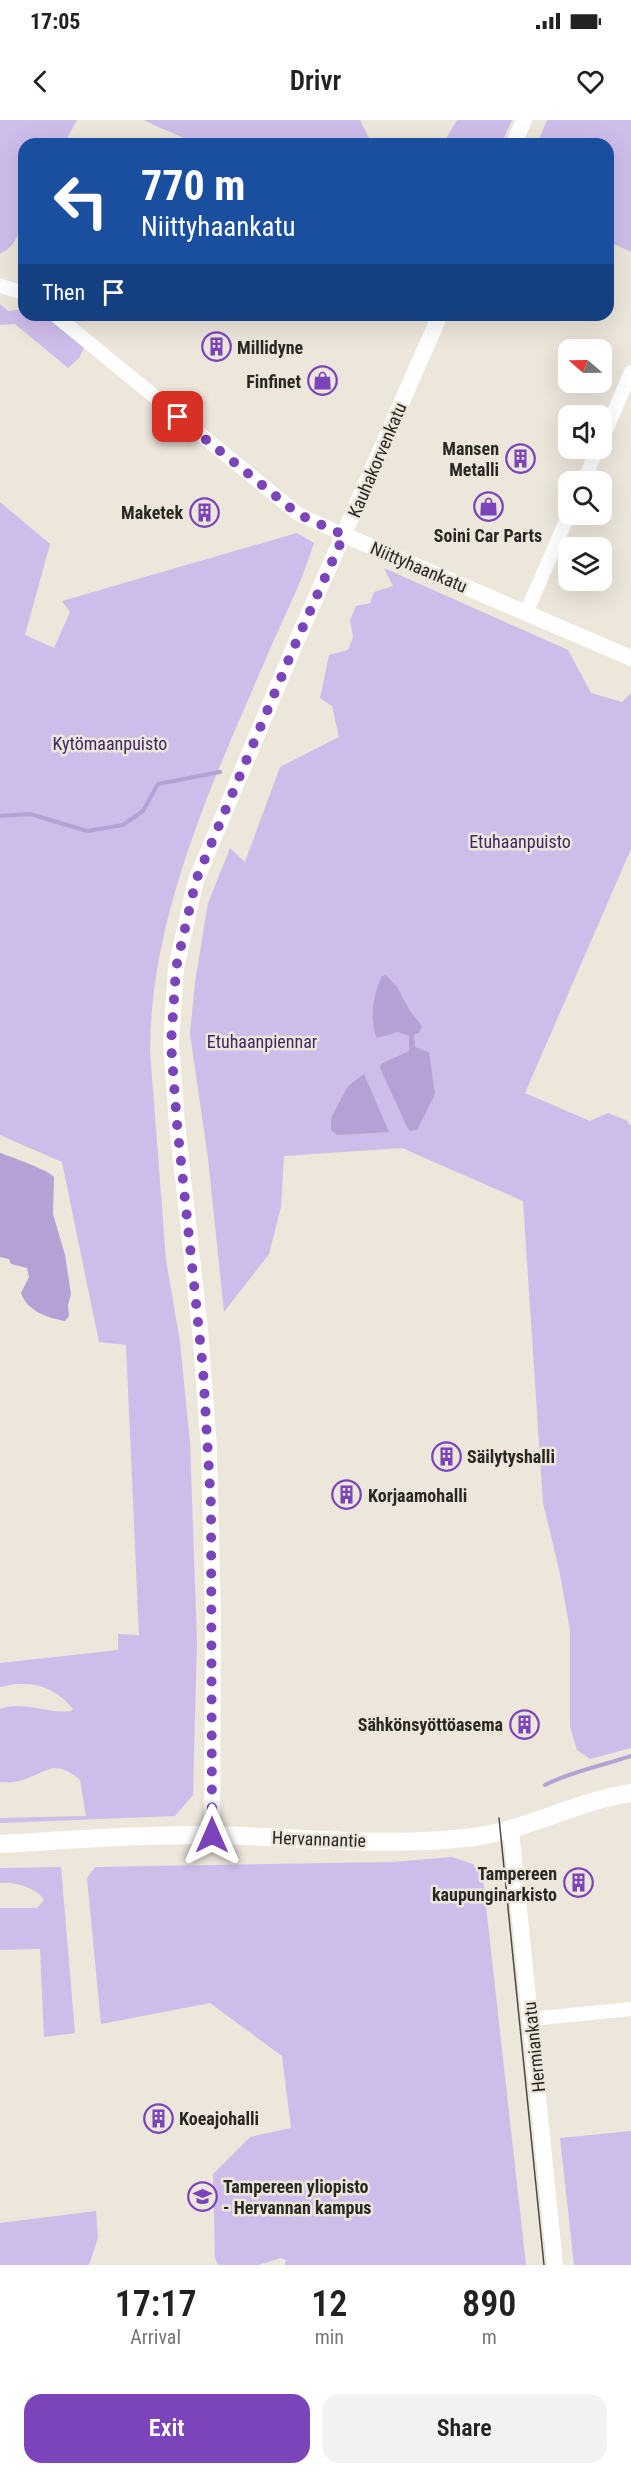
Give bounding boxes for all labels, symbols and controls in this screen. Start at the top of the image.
text: 17:05 [30,9,81,34]
icon: back [24,65,57,98]
text: Drivr [290,65,341,97]
icon: heart [574,65,607,98]
text: 770 m [141,161,246,210]
icon: left [42,162,120,240]
text: Niittyhaankatu [141,211,295,243]
icon: arrive [97,276,130,309]
text: Then [42,280,85,305]
building icon: Millidyne [200,331,232,363]
place label: Millidyne [237,337,304,358]
north arrow [558,339,612,393]
map controls [558,339,612,591]
shop icon: Finfinet [306,365,338,397]
place label: Finfinet [246,371,301,392]
pin [152,391,203,442]
street label: Kauhakorvenkatu [343,399,411,521]
icon: arrive [161,400,194,433]
button: sound [558,405,612,459]
place label: Mansen Metalli [442,438,499,480]
building icon: Mansen Metalli [504,442,536,474]
button: search [558,471,612,525]
shop icon: Soini Car Parts [472,490,504,522]
building icon: Maketek [188,496,220,528]
place label: Maketek [121,502,183,523]
place label: Soini Car Parts [434,525,542,546]
street label: Niittyhaankatu [367,537,471,597]
button: layers [558,537,612,591]
park label: Kytömaanpuisto [53,733,167,754]
park label: Etuhaanpuisto [469,831,571,852]
park label: Etuhaanpiennar [207,1031,318,1052]
building icon: Säilytyshalli [430,1440,462,1472]
place label: Säilytyshalli [467,1446,555,1467]
building icon: Korjaamohalli [331,1479,363,1511]
place label: Korjaamohalli [368,1485,467,1506]
building icon: Sähkönsyöttöasema [508,1708,540,1740]
place label: Sähkönsyöttöasema [358,1714,503,1735]
position arrow [180,1803,244,1867]
street label: Hervannantie [272,1827,366,1851]
place label: Tampereen kaupunginarkisto [432,1863,557,1905]
building icon: Tampereen kaupunginarkisto [562,1867,594,1899]
street label: Hermiankatu [519,2001,549,2093]
building icon: Koeajohalli [142,2102,174,2134]
place label: Koeajohalli [179,2108,259,2129]
place label: Tampereen yliopisto - Hervannan kampus [223,2176,371,2218]
school or university icon: Tampereen yliopisto - Hervannan kampus [186,2180,218,2212]
text: 17:17 [115,2283,197,2325]
text: 12 [311,2283,347,2325]
text: 890 [462,2283,516,2325]
text: Arrival [130,2325,181,2349]
text: min [315,2325,344,2349]
text: m [482,2325,497,2349]
button: Exit [24,2394,310,2463]
button: Share [322,2394,607,2463]

